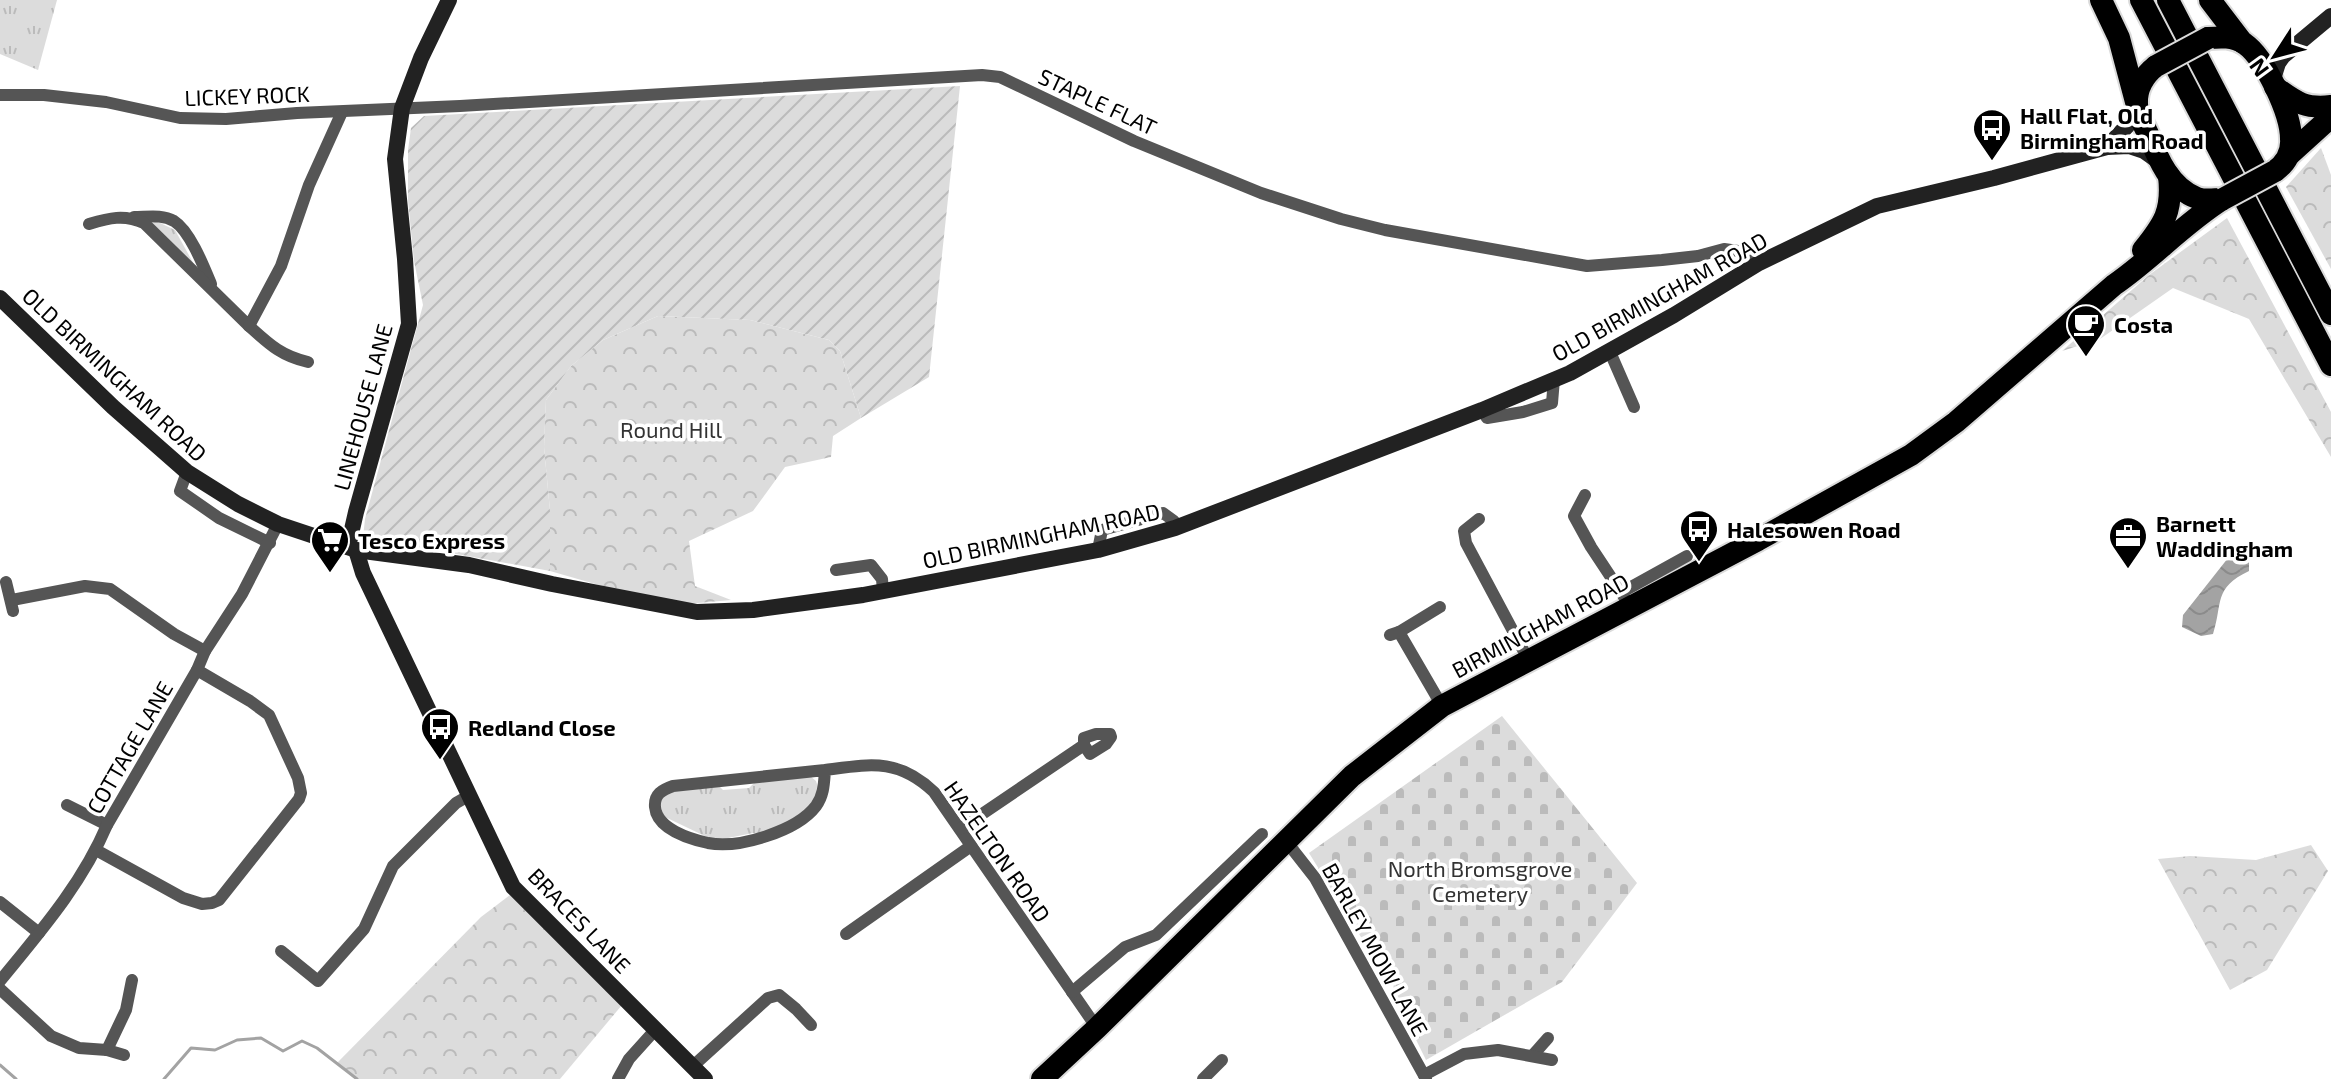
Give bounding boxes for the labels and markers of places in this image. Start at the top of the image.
place label: Hall Flat, Old Birmingham Road [2020,102,2204,153]
bus stop icon: Hall Flat, Old Birmingham Road [1971,107,2013,162]
cafe icon: Costa [2065,303,2107,358]
place label: Costa [2114,311,2173,337]
bus stop icon: Halesowen Road [1678,508,1720,563]
place label: Barnett Waddingham [2156,510,2293,561]
office icon: Barnett Waddingham [2107,515,2149,570]
place label: Halesowen Road [1727,516,1901,542]
supermarket icon: Tesco Express [309,519,351,574]
place label: Tesco Express [358,527,505,553]
bus stop icon: Redland Close [419,706,461,761]
place label: Redland Close [468,714,616,740]

